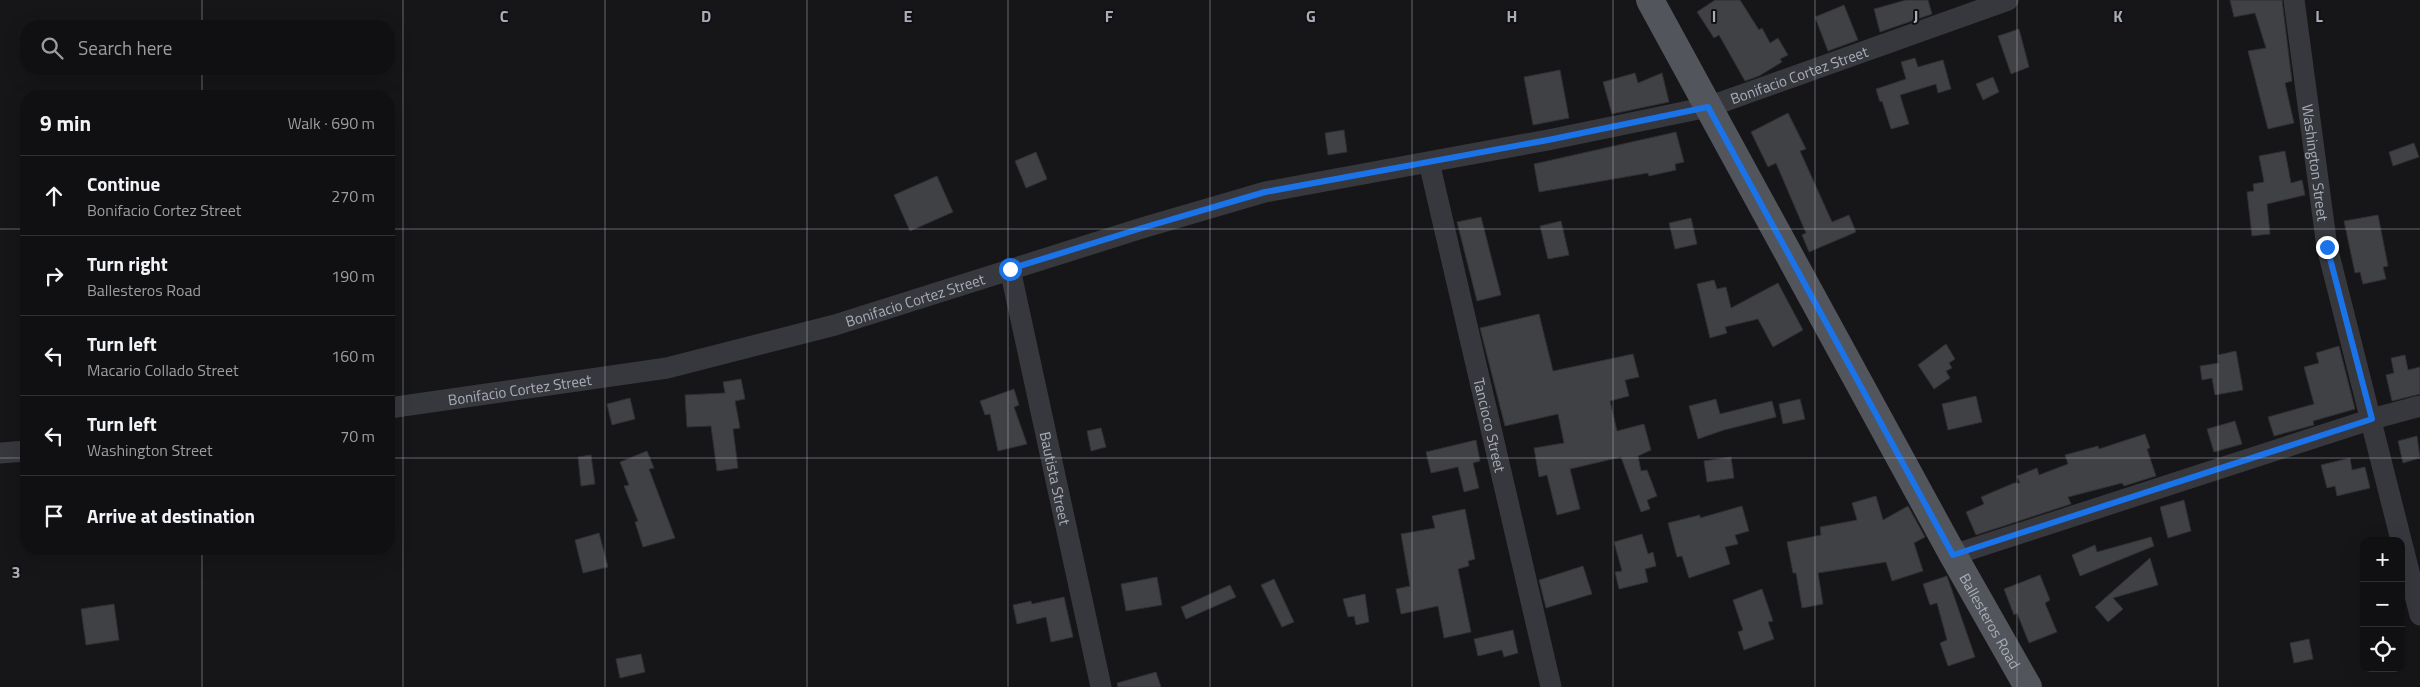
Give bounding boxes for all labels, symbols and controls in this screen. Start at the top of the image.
text: C [500,4,509,28]
text: D [701,4,711,28]
text: E [904,4,913,28]
text: F [1105,4,1114,28]
text: G [1306,4,1316,28]
text: H [1507,4,1517,28]
text: I [1712,4,1716,28]
text: J [1914,4,1918,28]
text: K [2113,4,2123,28]
text: L [2315,4,2323,28]
search box [20,20,395,75]
text: Search here [78,33,172,62]
icon: search [38,34,66,62]
street label: Bonifacio Cortez Street [1727,39,1872,110]
street label: Washington Street [2297,103,2335,223]
text: 9 min [40,107,91,139]
text: Walk · 690 m [287,111,375,135]
text: Continue [87,169,160,198]
icon: ahead [40,182,68,210]
text: 270 m [331,184,375,208]
text: Bonifacio Cortez Street [87,198,241,222]
route end [2316,236,2339,259]
text: Turn right [87,249,168,278]
route start [999,258,1022,281]
icon: right [40,262,68,290]
text: 190 m [331,264,375,288]
street label: Bonifacio Cortez Street [842,267,988,333]
text: Ballesteros Road [87,278,201,302]
text: Turn left [87,329,157,358]
icon: left [40,342,68,370]
text: 160 m [331,344,375,368]
text: Macario Collado Street [87,358,239,382]
street label: Bonifacio Cortez Street [446,367,594,411]
street label: Tancioco Street [1468,375,1512,475]
text: Turn left [87,409,157,438]
icon: left [40,422,68,450]
text: 70 m [340,424,375,448]
street label: Bautista Street [1034,429,1077,528]
text: Washington Street [87,438,213,462]
text: Arrive at destination [87,501,255,530]
icon: arrive [40,502,68,530]
map controls [2360,537,2405,672]
button: + [2360,537,2405,582]
text: 3 [12,560,20,584]
street label: Ballesteros Road [1954,569,2027,673]
button: − [2360,582,2405,627]
button: locate [2360,627,2405,672]

